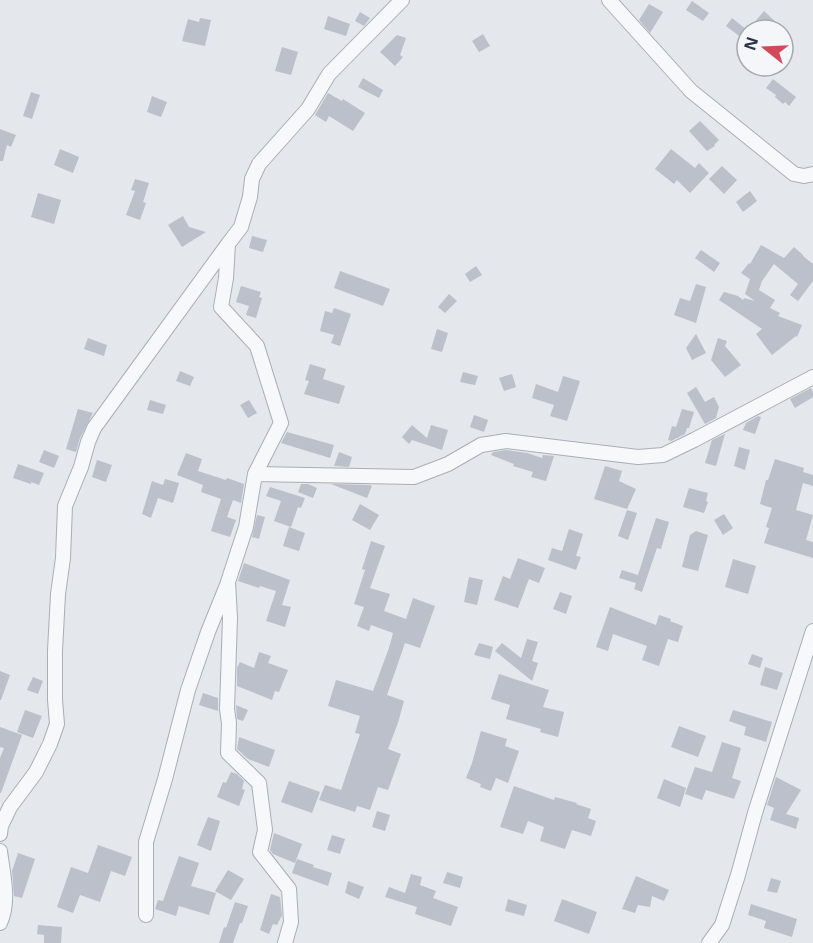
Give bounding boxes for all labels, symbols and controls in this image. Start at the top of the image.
north arrow [735,18,795,78]
text: N [738,34,763,53]

